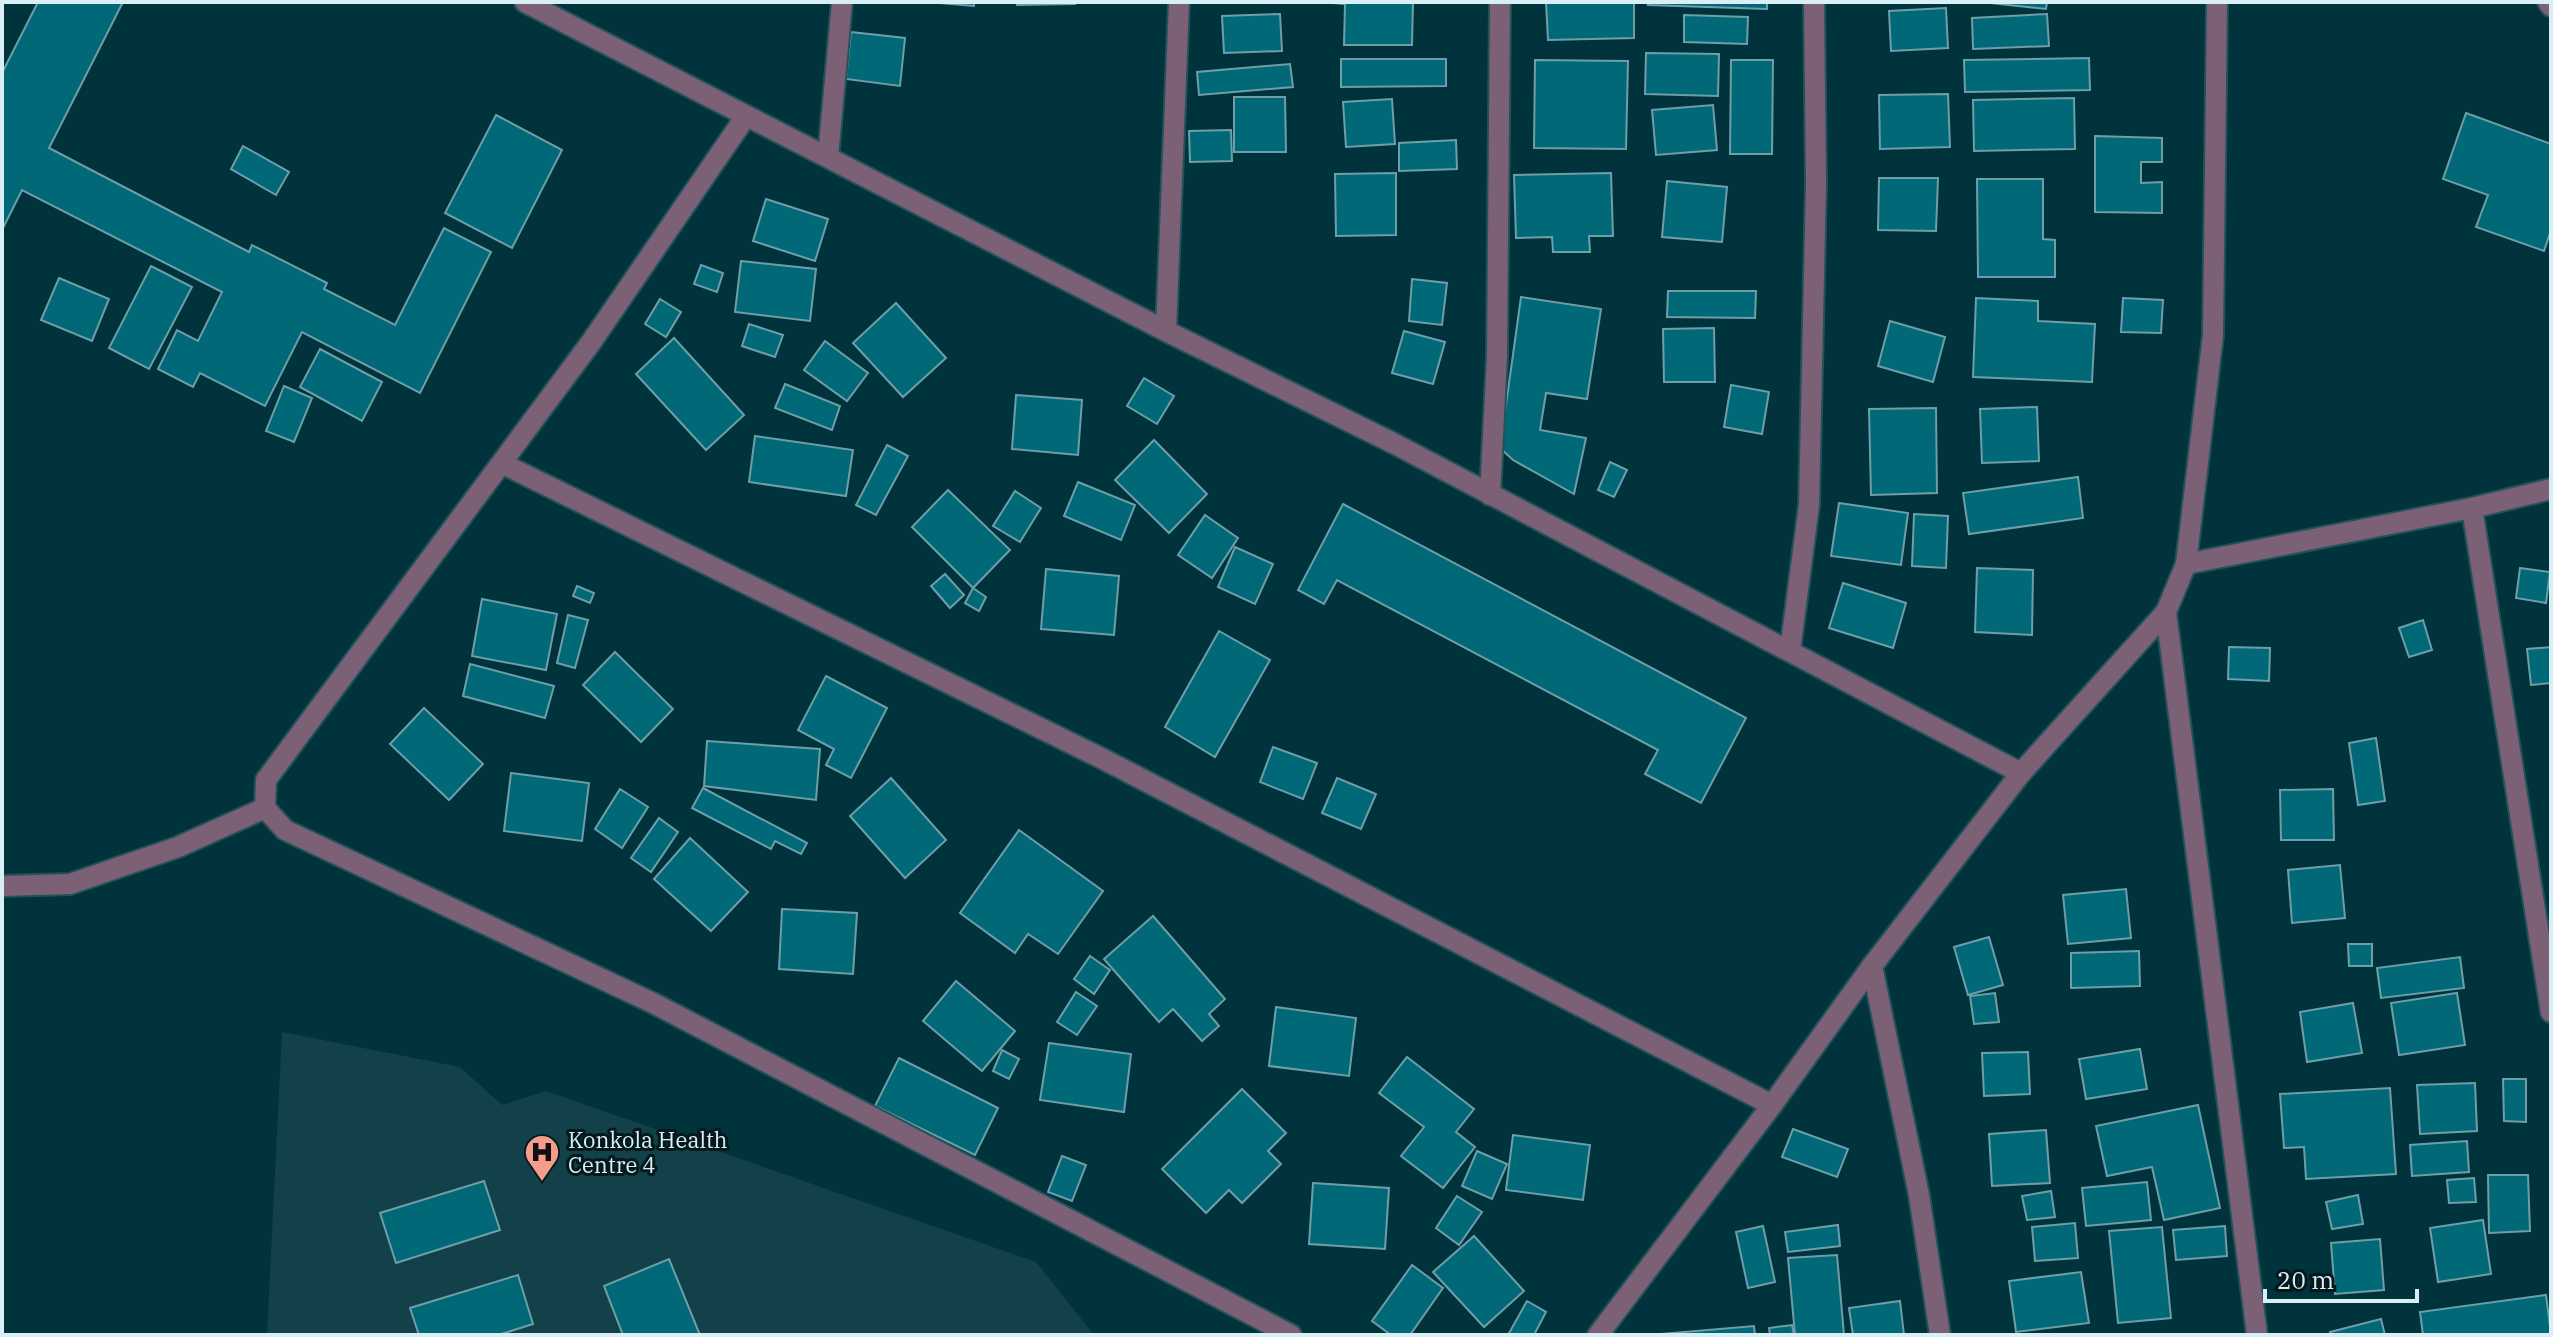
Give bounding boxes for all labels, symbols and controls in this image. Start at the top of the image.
place label: Konkola Health Centre 4 [568,1125,728,1179]
hospital icon: Konkola Health Centre 4 [523,1133,561,1183]
scale bar [2265,1253,2417,1303]
text: 20 m [2277,1264,2334,1296]

